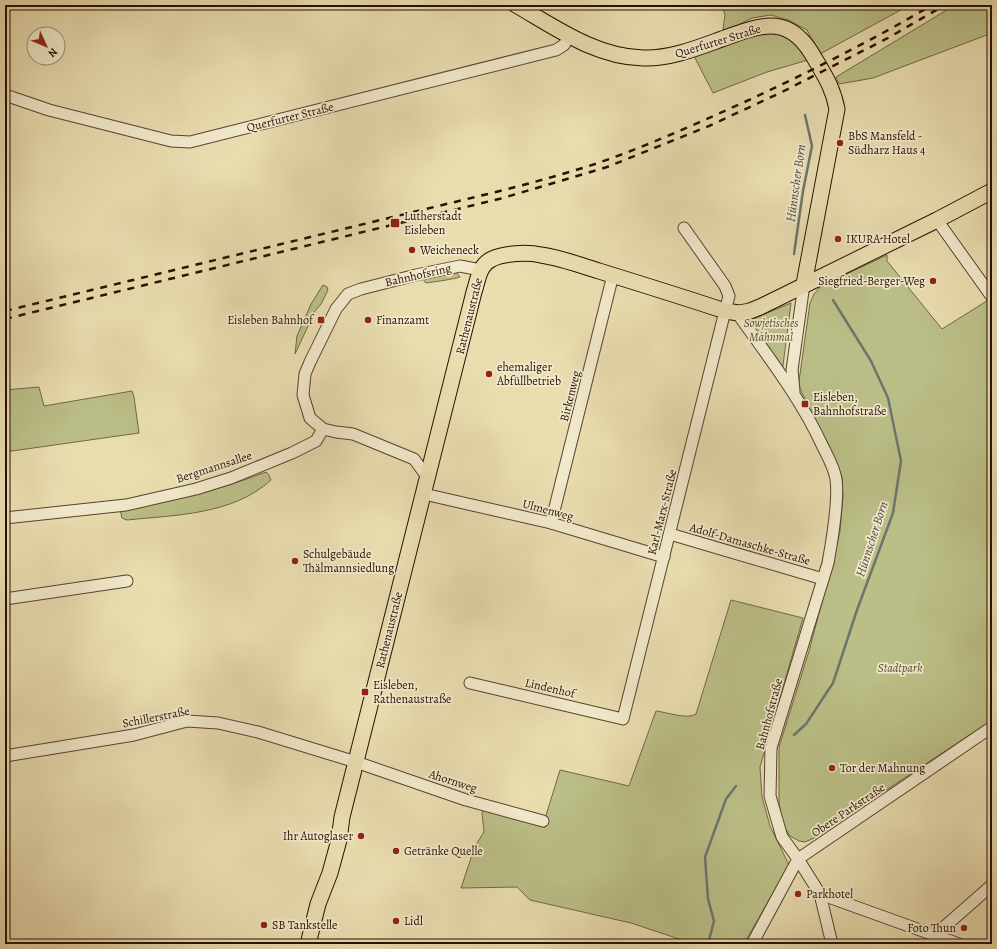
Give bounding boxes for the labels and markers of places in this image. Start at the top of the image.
place label: BbS Mansfeld - Südharz Haus 4 [848,128,926,158]
marker: BbS Mansfeld - Südharz Haus 4 [835,138,845,148]
place label: Lutherstadt Eisleben [404,208,462,238]
marker: Lutherstadt Eisleben [389,217,401,229]
place label: IKURA Hotel [846,231,910,247]
marker: IKURA Hotel [833,234,843,244]
place label: Weicheneck [419,242,479,258]
marker: Weicheneck [407,245,417,255]
place label: Siegfried-Berger-Weg [818,273,925,289]
marker: Siegfried-Berger-Weg [928,276,938,286]
place label: Eisleben Bahnhof [227,312,315,328]
place label: Finanzamt [376,312,429,328]
marker: Eisleben Bahnhof [316,315,326,325]
marker: Finanzamt [363,315,373,325]
place label: ehemaliger Abfüllbetrieb [496,359,561,389]
marker: ehemaliger Abfüllbetrieb [484,369,494,379]
place label: Eisleben, Bahnhofstraße [813,389,886,419]
marker: Eisleben, Bahnhofstraße [800,399,810,409]
place label: Schulgebäude Thälmannsiedlung [303,546,394,576]
marker: Schulgebäude Thälmannsiedlung [290,556,300,566]
place label: Eisleben, Rathenaustraße [373,677,451,707]
marker: Eisleben, Rathenaustraße [360,687,370,697]
place label: Tor der Mahnung [840,760,925,776]
marker: Tor der Mahnung [827,763,837,773]
place label: Ihr Autoglaser [283,828,353,844]
marker: Ihr Autoglaser [356,831,366,841]
place label: Getränke Quelle [404,843,483,859]
marker: Getränke Quelle [391,846,401,856]
place label: Parkhotel [806,886,853,902]
marker: Parkhotel [793,889,803,899]
place label: Lidl [404,913,423,929]
marker: Lidl [391,916,401,926]
place label: SB Tankstelle [272,917,337,933]
marker: SB Tankstelle [259,920,269,930]
place label: Foto Thun [907,920,956,936]
marker: Foto Thun [959,923,969,933]

